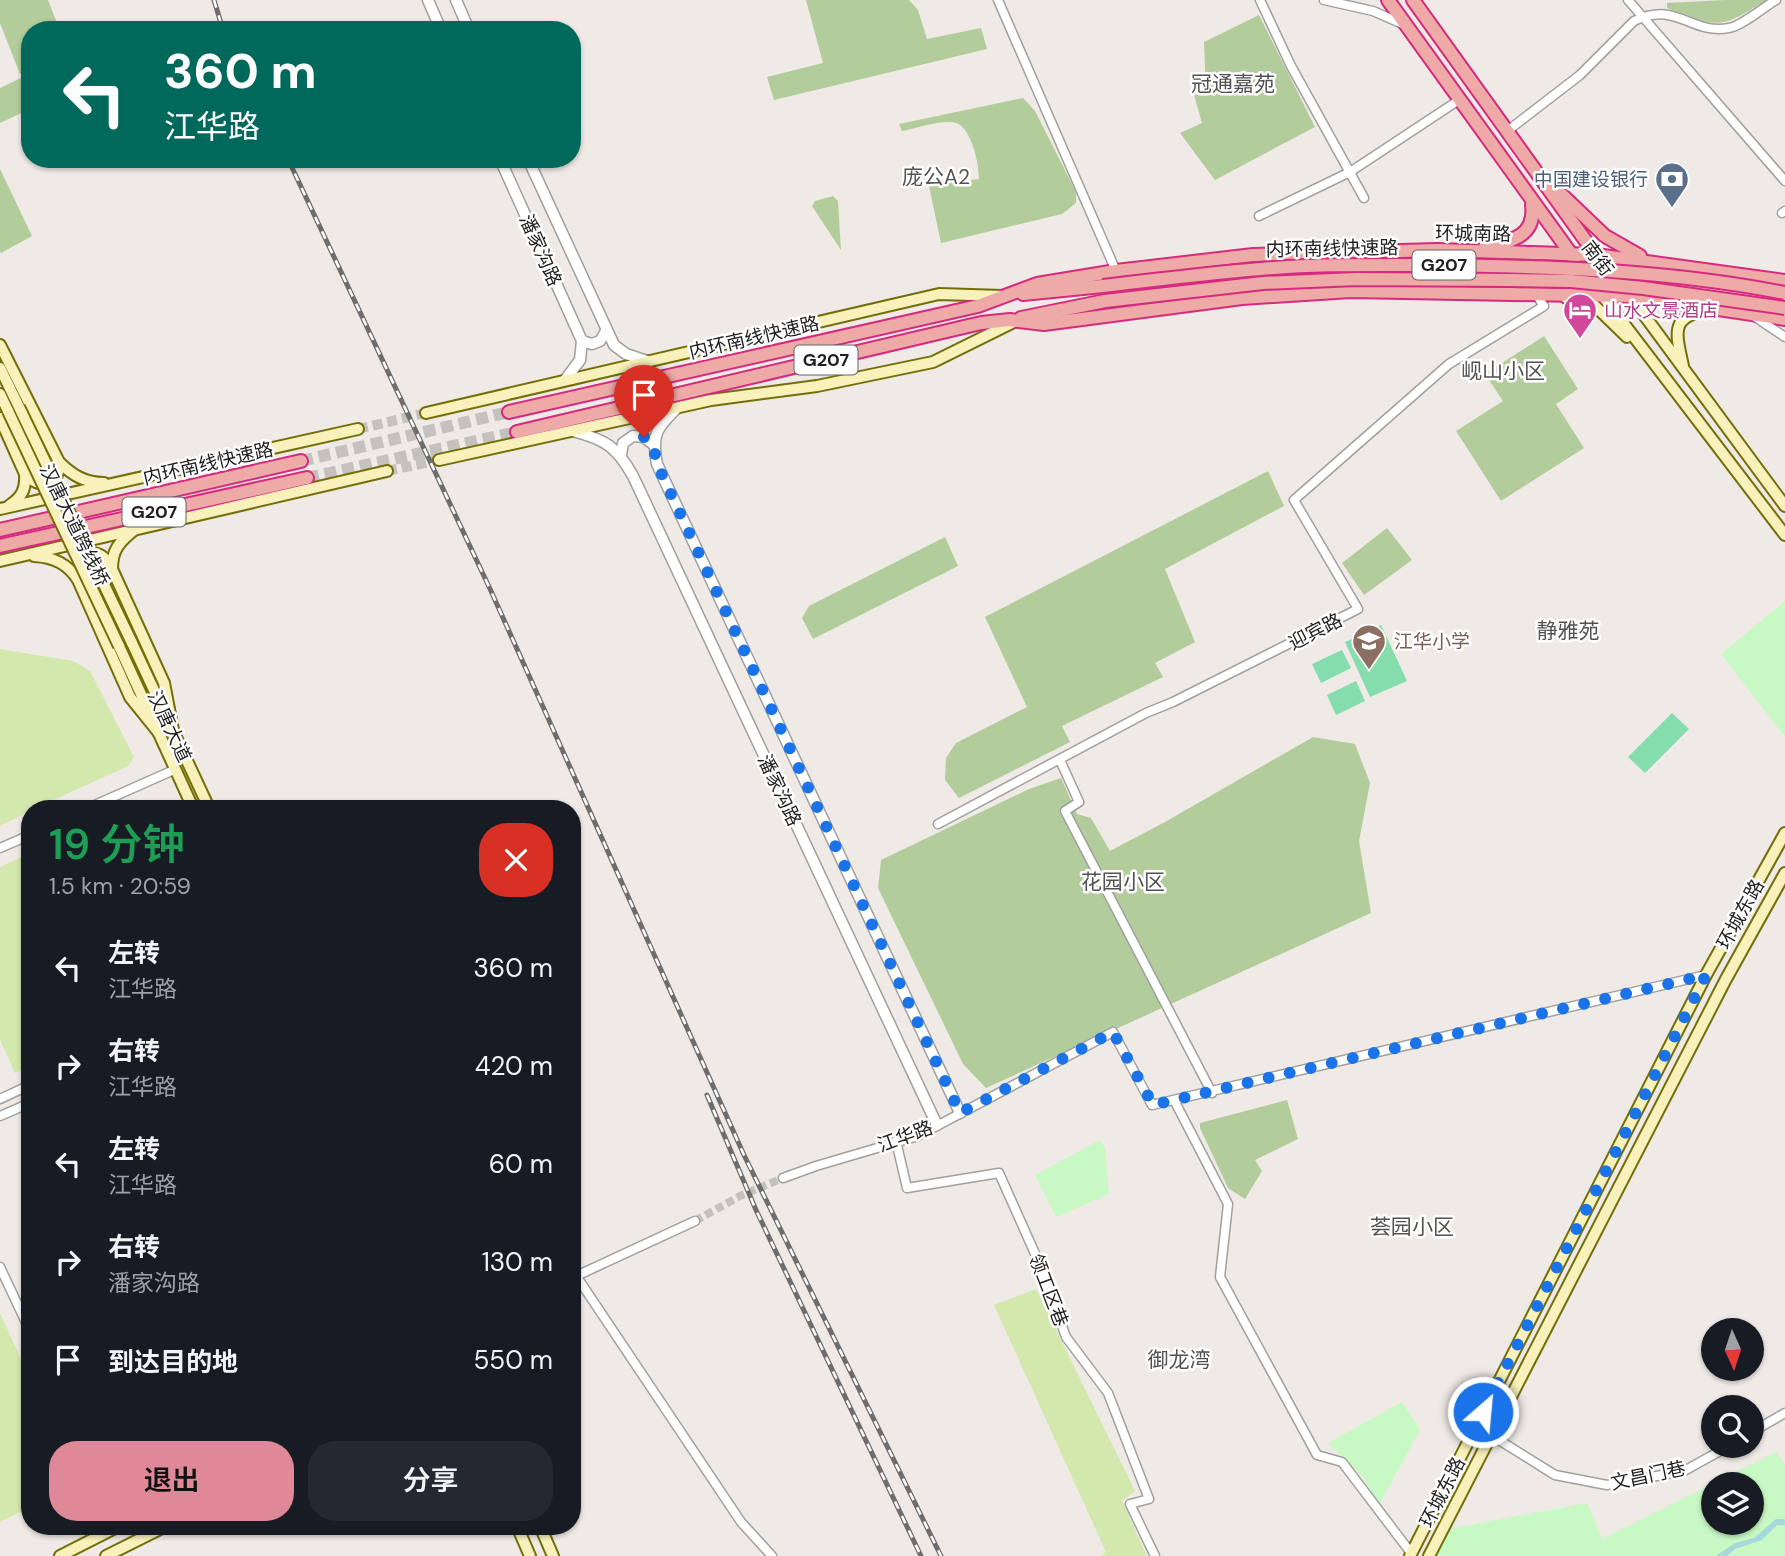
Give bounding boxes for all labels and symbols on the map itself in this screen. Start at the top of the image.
district label: 冠通嘉苑 [1191,70,1275,98]
bank icon: 中国建设银行 [1653,160,1691,209]
district label: 庞公A2 [902,163,970,191]
place label: 中国建设银行 [1534,167,1648,192]
street label: 潘家沟路 [514,210,567,290]
street label: 环城南路 [1435,220,1511,247]
street label: 内环南线快速路 [1265,235,1399,262]
street label: 南街 [1576,236,1619,281]
road number: G207 [1412,250,1476,279]
hotel icon: 山水文景酒店 [1561,291,1599,340]
place label: 山水文景酒店 [1604,298,1718,323]
street label: 内环南线快速路 [686,310,822,365]
road number: G207 [794,346,858,374]
district label: 岘山小区 [1461,357,1545,385]
pin [614,365,674,437]
street label: 内环南线快速路 [140,436,276,491]
street label: 汉唐大道跨线桥 [34,460,115,590]
road number: G207 [122,498,186,526]
street label: 迎宾路 [1284,607,1346,656]
district label: 静雅苑 [1537,617,1600,645]
school or university icon: 江华小学 [1350,622,1388,671]
place label: 江华小学 [1394,629,1470,654]
street label: 汉唐大道 [142,686,197,766]
street label: 潘家沟路 [752,750,807,830]
district label: 花园小区 [1081,868,1165,896]
street label: 环城东路 [1711,875,1770,954]
street label: 江华路 [874,1115,936,1158]
district label: 荟园小区 [1370,1213,1454,1241]
street label: 领工区巷 [1023,1250,1074,1330]
north arrow [1701,1318,1764,1381]
district label: 御龙湾 [1148,1346,1211,1374]
position arrow [1446,1375,1520,1449]
street label: 环城东路 [1414,1453,1471,1532]
street label: 文昌门巷 [1608,1455,1688,1496]

